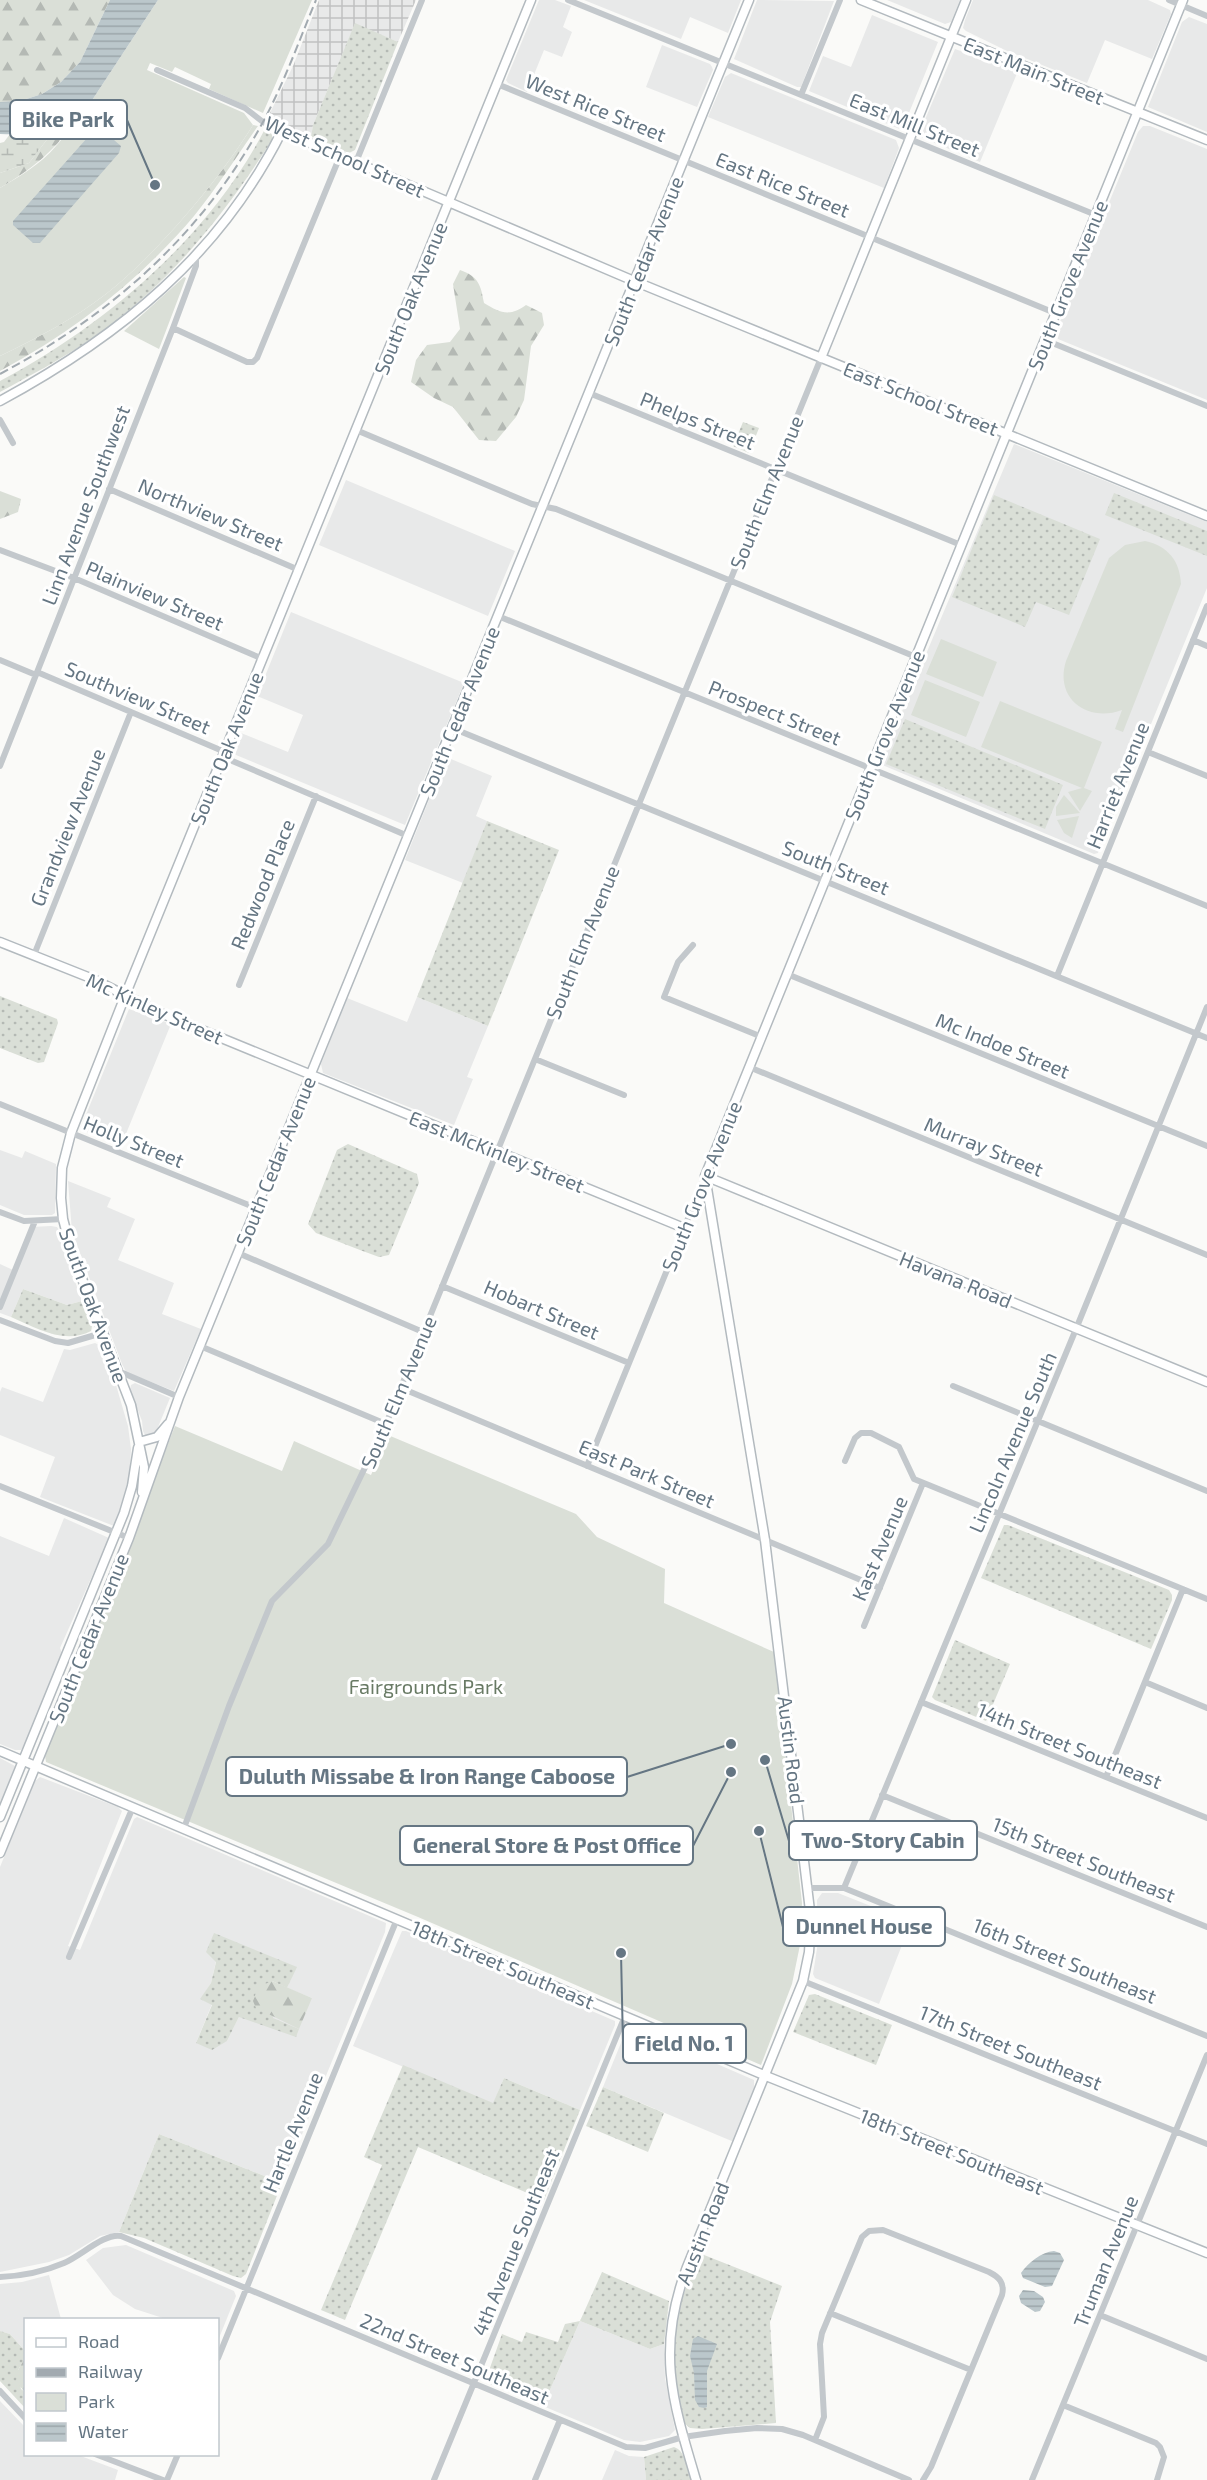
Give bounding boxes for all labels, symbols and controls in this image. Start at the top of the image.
street label: East Main Street [960,31,1108,109]
street label: West Rice Street [522,68,670,146]
street label: East Mill Street [846,87,984,161]
callout: Bike Park [10,100,127,139]
text: Bike Park [22,106,115,131]
street label: West School Street [261,110,429,202]
street label: East Rice Street [713,146,854,222]
street label: South Cedar Avenue [598,173,688,349]
street label: South Grove Avenue [1022,196,1112,374]
street label: South Oak Avenue [368,218,452,378]
street label: East School Street [840,356,1002,440]
street label: Phelps Street [637,386,759,454]
street label: Linn Avenue Southwest [36,401,134,608]
street label: South Elm Avenue [724,412,808,572]
street label: Northview Street [135,473,287,556]
street label: Plainview Street [82,555,228,635]
street label: South Cedar Avenue [414,623,504,799]
street label: South Grove Avenue [839,646,929,824]
street label: Southview Street [62,656,215,739]
street label: South Oak Avenue [184,668,268,828]
street label: Prospect Street [705,674,845,750]
street label: Harriet Avenue [1081,718,1153,852]
street label: Grandview Avenue [24,745,110,909]
street label: Redwood Place [225,815,299,953]
street label: South Street [779,835,893,899]
street label: South Elm Avenue [540,862,624,1022]
street label: Mc Kinley Street [83,967,227,1049]
street label: Mc Indoe Street [933,1007,1074,1083]
street label: South Cedar Avenue [230,1073,320,1249]
street label: South Grove Avenue [656,1097,746,1275]
street label: East McKinley Street [406,1105,589,1197]
street label: Holly Street [80,1110,188,1172]
street label: Murray Street [921,1111,1047,1181]
street label: South Oak Avenue [55,1224,133,1386]
street label: Havana Road [896,1246,1016,1312]
street label: Hobart Street [481,1274,604,1344]
street label: South Elm Avenue [355,1312,441,1472]
street label: Lincoln Avenue South [963,1348,1061,1536]
street label: East Park Street [575,1434,719,1513]
street label: Kast Avenue [846,1492,912,1604]
street label: South Cedar Avenue [43,1550,133,1726]
park label: Fairgrounds Park [349,1674,503,1698]
street label: Austin Road [773,1695,811,1805]
street label: 14th Street Southeast [974,1697,1166,1793]
callout: Duluth Missabe & Iron Range Caboose [226,1757,627,1796]
text: Duluth Missabe & Iron Range Caboose [239,1763,615,1788]
street label: 15th Street Southeast [989,1811,1179,1907]
callout: Two-Story Cabin [789,1821,977,1860]
callout: General Store & Post Office [400,1826,693,1865]
text: Two-Story Cabin [801,1827,965,1853]
text: General Store & Post Office [413,1832,681,1857]
callout: Dunnel House [783,1907,945,1946]
street label: 16th Street Southeast [970,1912,1161,2008]
text: Dunnel House [795,1913,933,1938]
street label: 18th Street Southeast [408,1915,599,2014]
street label: 17th Street Southeast [916,1999,1106,2095]
callout: Field No. 1 [623,2024,746,2063]
text: Field No. 1 [634,2030,734,2055]
street label: Hartle Avenue [257,2068,327,2196]
street label: 18th Street Southeast [856,2103,1048,2199]
street label: 4th Avenue Southeast [466,2145,564,2339]
street label: Austin Road [671,2178,733,2288]
street label: Truman Avenue [1068,2191,1142,2331]
street label: 22nd Street Southeast [357,2307,553,2409]
legend [24,2318,219,2456]
text: Road [78,2330,119,2352]
text: Railway [78,2360,143,2382]
text: Park [78,2390,115,2412]
text: Water [78,2420,128,2442]

